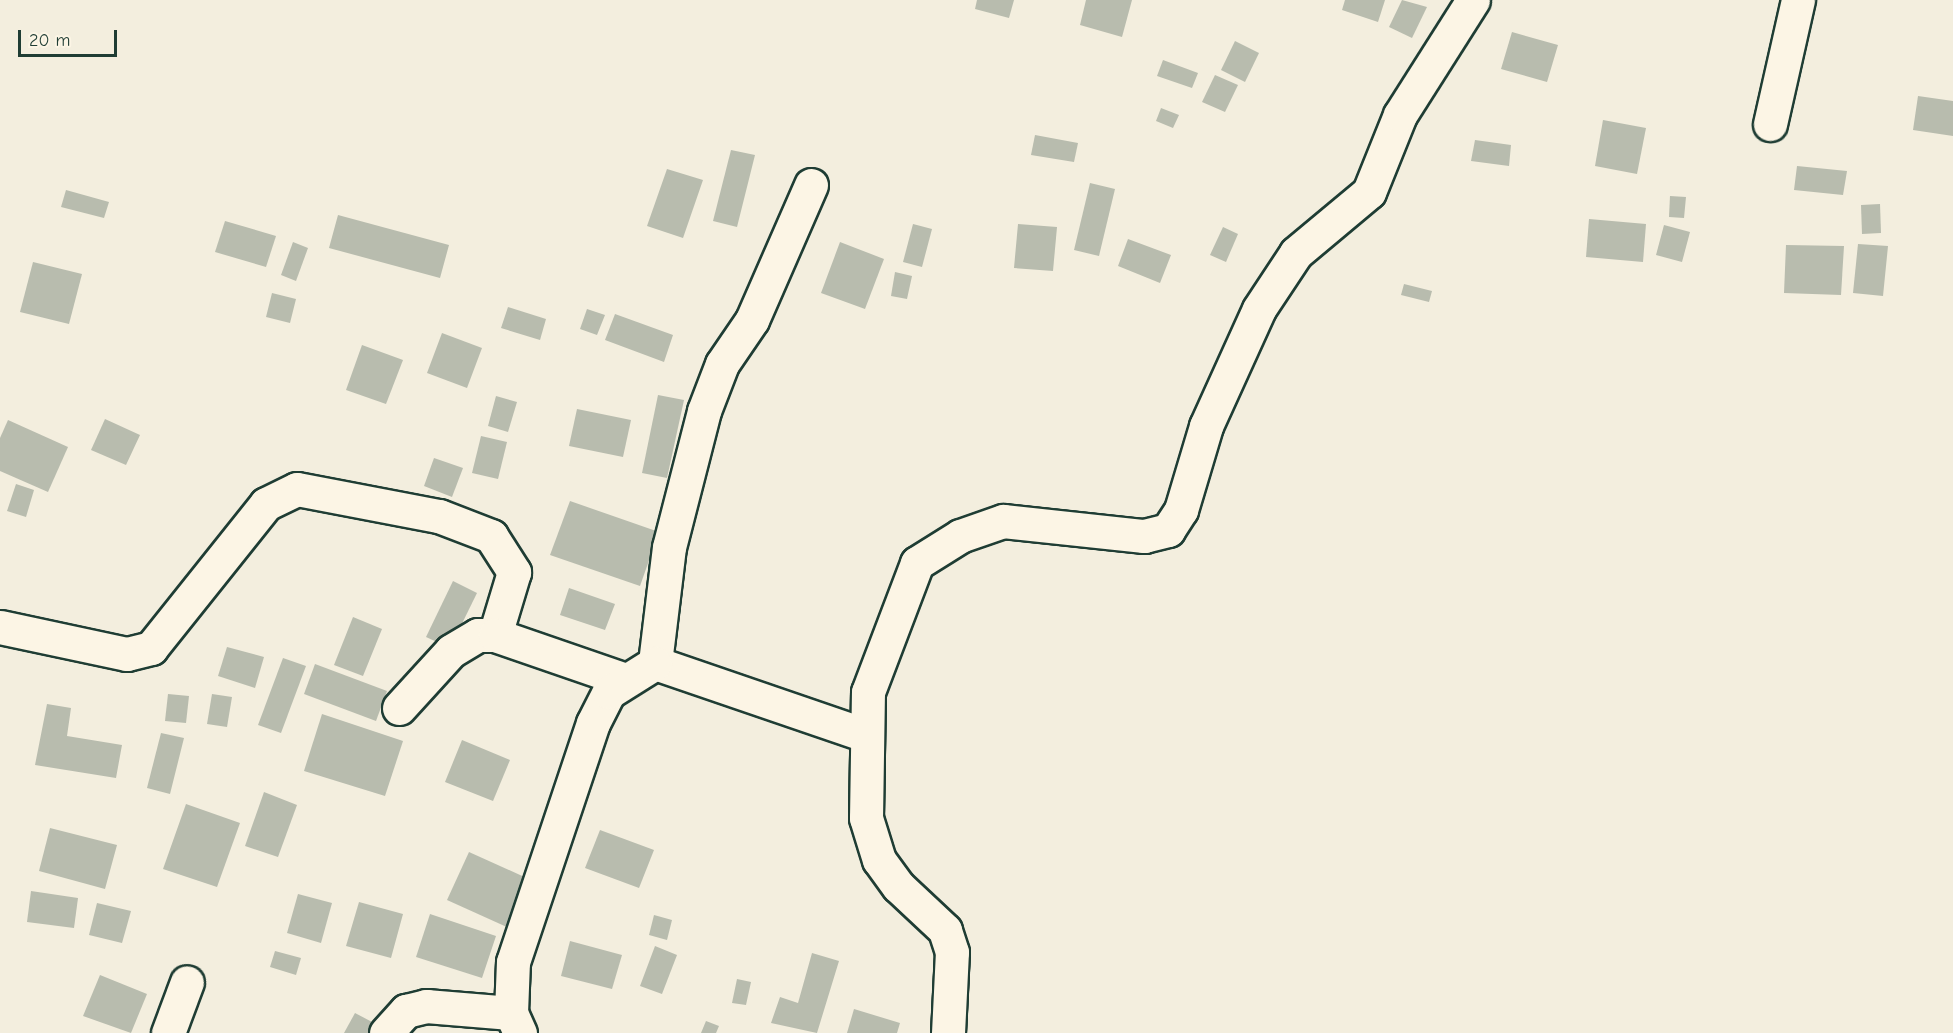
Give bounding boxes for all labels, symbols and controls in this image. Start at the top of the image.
scale bar [21,18,120,56]
text: 20 m [29,30,70,51]

